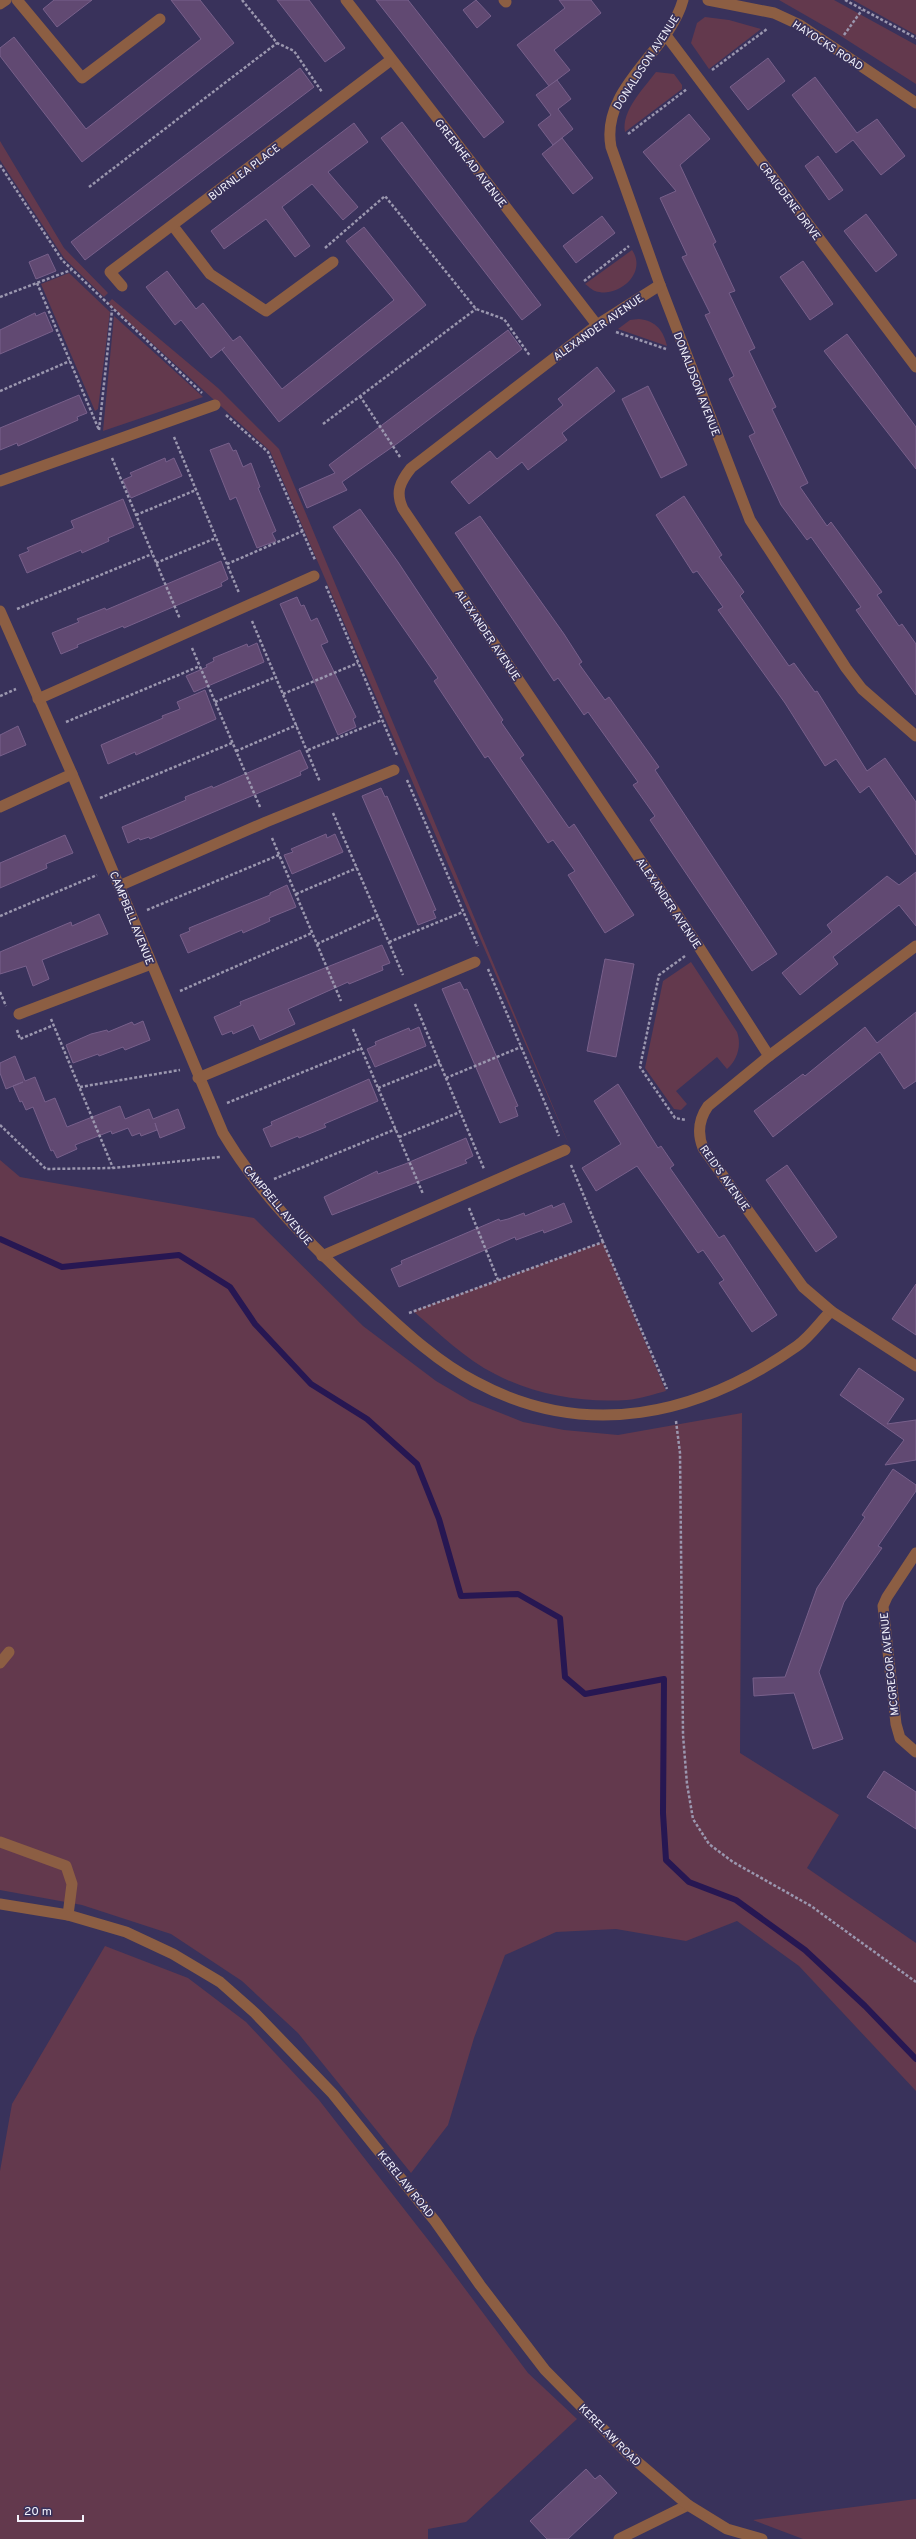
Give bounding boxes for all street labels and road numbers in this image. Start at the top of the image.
street label: DONALDSON AVENUE [611,12,683,113]
street label: HAYOCKS ROAD [789,18,865,74]
street label: GREENHEAD AVENUE [431,116,509,211]
street label: BURNLEA PLACE [206,141,283,204]
street label: CRAIGDENE DRIVE [755,160,823,243]
street label: ALEXANDER AVENUE [551,291,646,364]
street label: DONALDSON AVENUE [670,330,722,438]
street label: ALEXANDER AVENUE [451,587,523,684]
street label: ALEXANDER AVENUE [632,855,704,952]
street label: CAMPBELL AVENUE [106,870,156,967]
street label: REID'S AVENUE [696,1143,752,1214]
street label: CAMPBELL AVENUE [240,1163,315,1248]
street label: MCGREGOR AVENUE [878,1611,902,1716]
street label: KERELAW ROAD [374,2148,437,2221]
street label: KERELAW ROAD [575,2402,643,2470]

